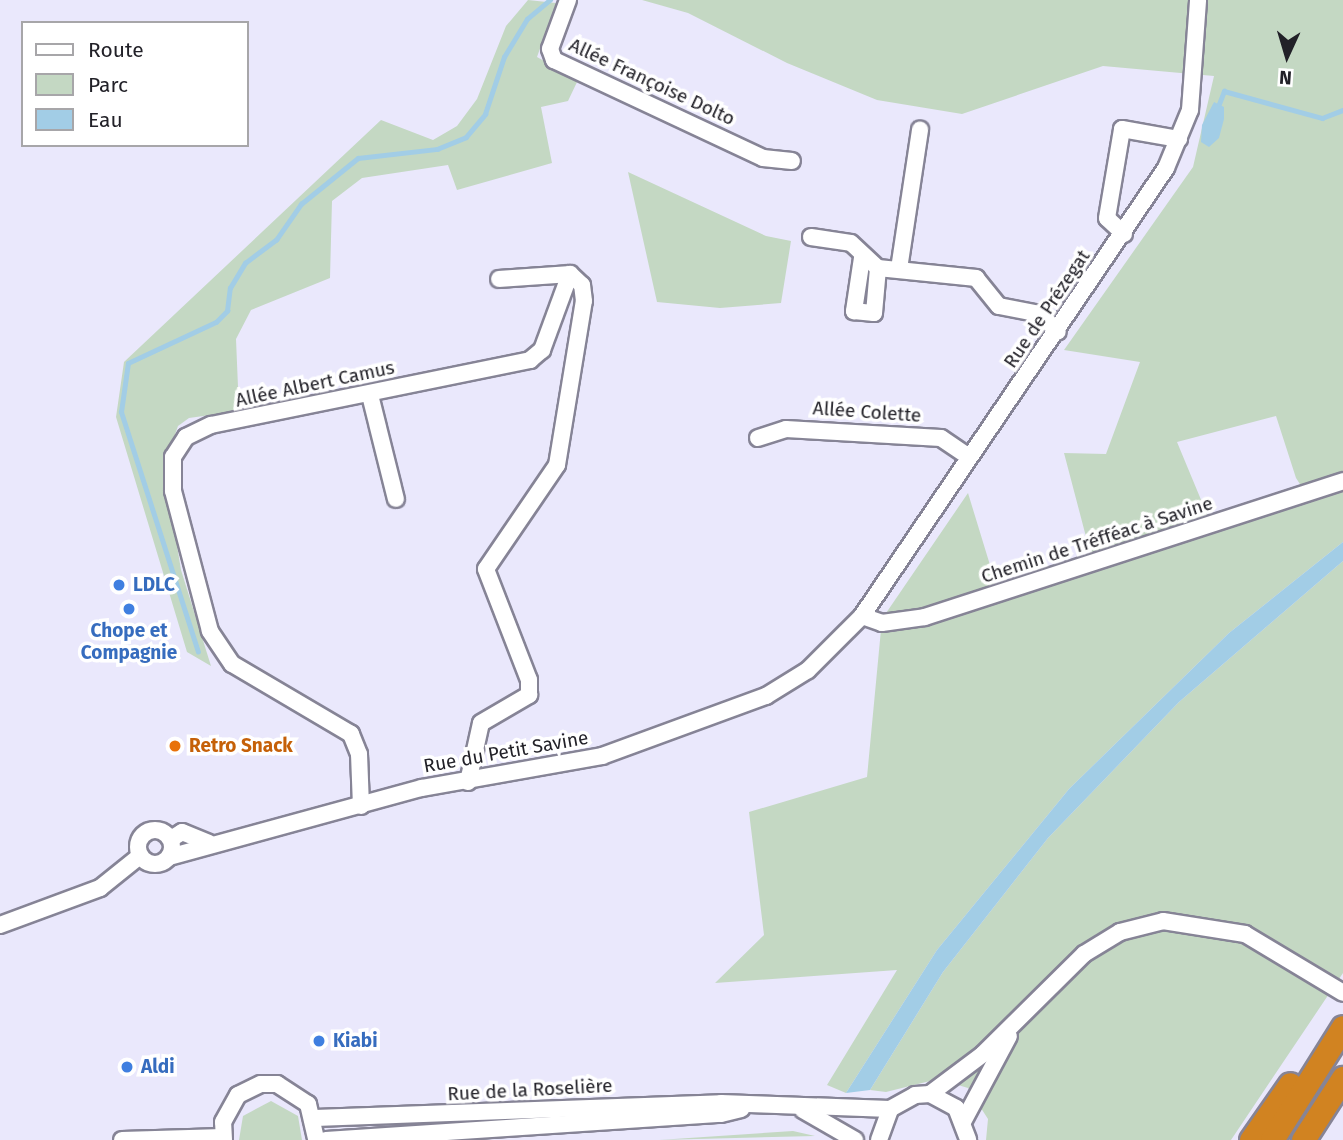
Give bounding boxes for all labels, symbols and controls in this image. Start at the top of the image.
legend [21,21,248,147]
north arrow [1252,21,1322,91]
street label: Allée Françoise Dolto [565,34,739,130]
text: Route [88,37,144,63]
text: N [1278,66,1293,89]
text: Parc [88,72,128,98]
text: Eau [88,107,123,133]
street label: Rue de Prézegat [999,246,1095,372]
street label: Allée Albert Camus [233,356,397,412]
street label: Allée Colette [812,397,922,427]
street label: Chemin de Tréfféac à Savine [978,492,1216,588]
place label: LDLC [133,574,175,596]
marker: LDLC [111,577,127,593]
marker: Chope et Compagnie [121,601,137,617]
place label: Chope et Compagnie [81,620,177,664]
street label: Rue du Petit Savine [422,726,590,778]
place label: Retro Snack [189,735,293,757]
marker: Retro Snack [167,738,183,754]
place label: Kiabi [333,1030,377,1052]
marker: Kiabi [311,1033,327,1049]
place label: Aldi [141,1056,175,1078]
marker: Aldi [119,1059,135,1075]
street label: Rue de la Roselière [447,1074,613,1106]

